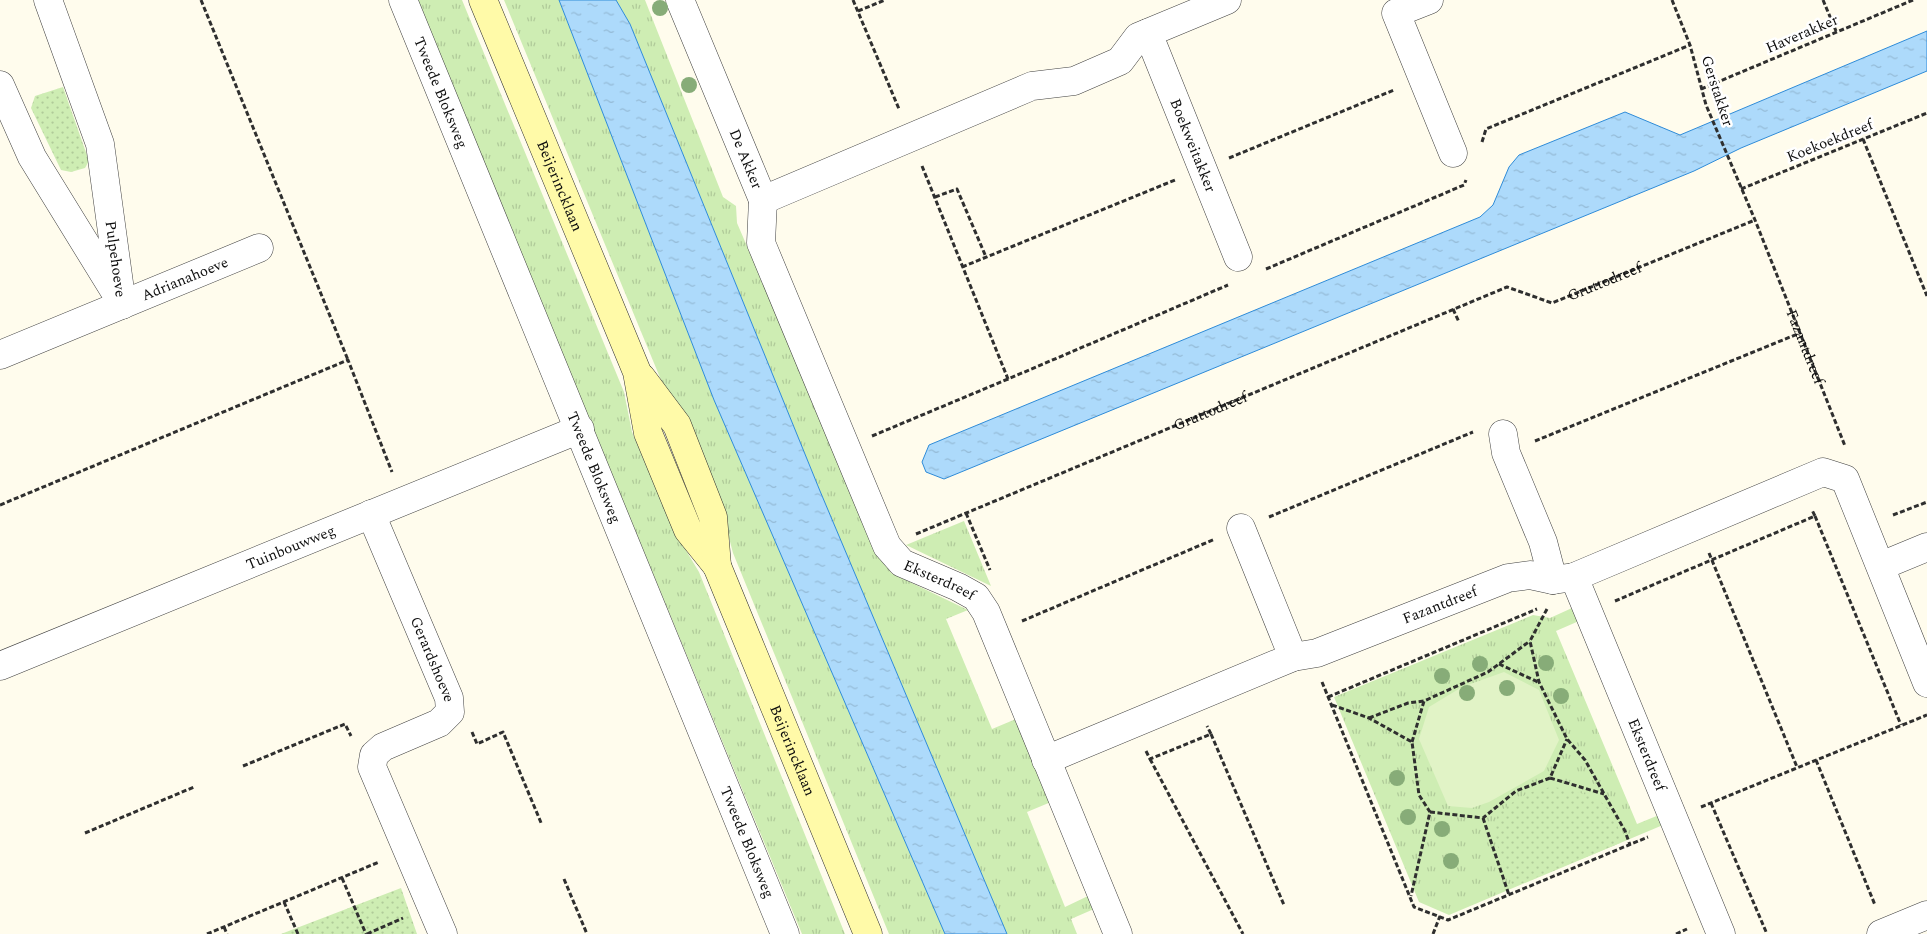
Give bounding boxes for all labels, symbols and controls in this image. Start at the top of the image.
street label: Haverakker [1762,8,1842,60]
street label: Tweede Bloksweg [408,33,474,152]
street label: Gerstakker [1695,53,1739,129]
street label: Boekweitakker [1164,95,1222,196]
street label: Koekoekdreef [1783,113,1878,169]
street label: De Akker [723,125,769,193]
street label: Beijerincklaan [531,137,589,235]
street label: Pulpehoeve [99,219,132,299]
street label: Adrianahoeve [138,250,232,307]
street label: Gruttodreef [1564,255,1647,307]
street label: Fazantdreef [1780,306,1831,389]
street label: Gruttodreef [1170,384,1253,437]
street label: Tweede Bloksweg [561,408,627,527]
street label: Tuinbouwweg [242,519,339,576]
street label: Eksterdreef [900,554,981,607]
street label: Fazantdreef [1399,579,1483,630]
street label: Gerardshoeve [404,613,461,703]
street label: Beijerincklaan [764,701,822,800]
street label: Eksterdreef [1622,715,1673,796]
street label: Tweede Bloksweg [714,783,781,902]

